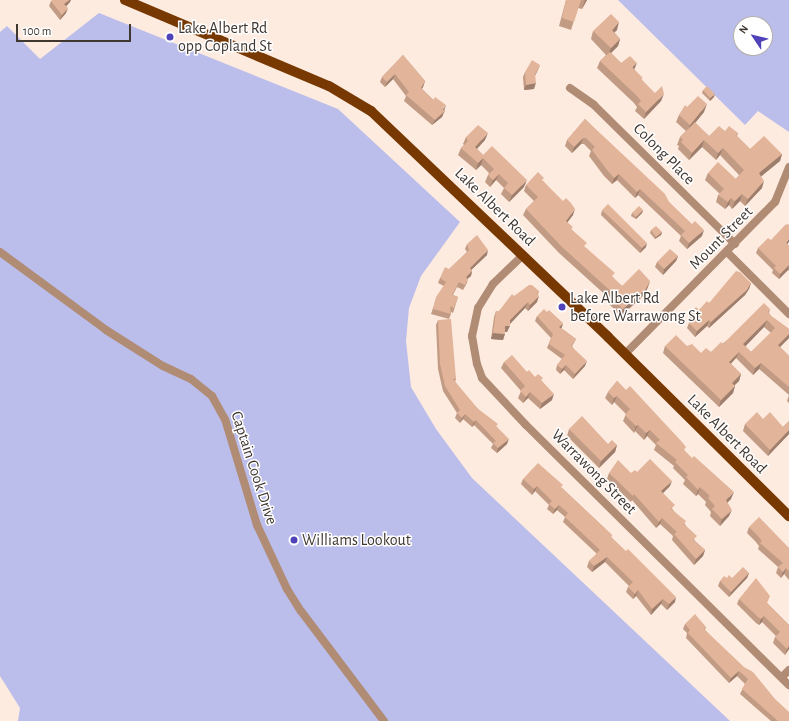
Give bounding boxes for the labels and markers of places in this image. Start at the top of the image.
place label: Lake Albert Rd opp Copland St [178,18,272,56]
marker: Lake Albert Rd opp Copland St [165,32,175,42]
place label: Lake Albert Rd before Warrawong St [570,288,701,326]
marker: Lake Albert Rd before Warrawong St [557,302,567,312]
place label: Williams Lookout [302,530,411,550]
marker: Williams Lookout [289,535,299,545]

